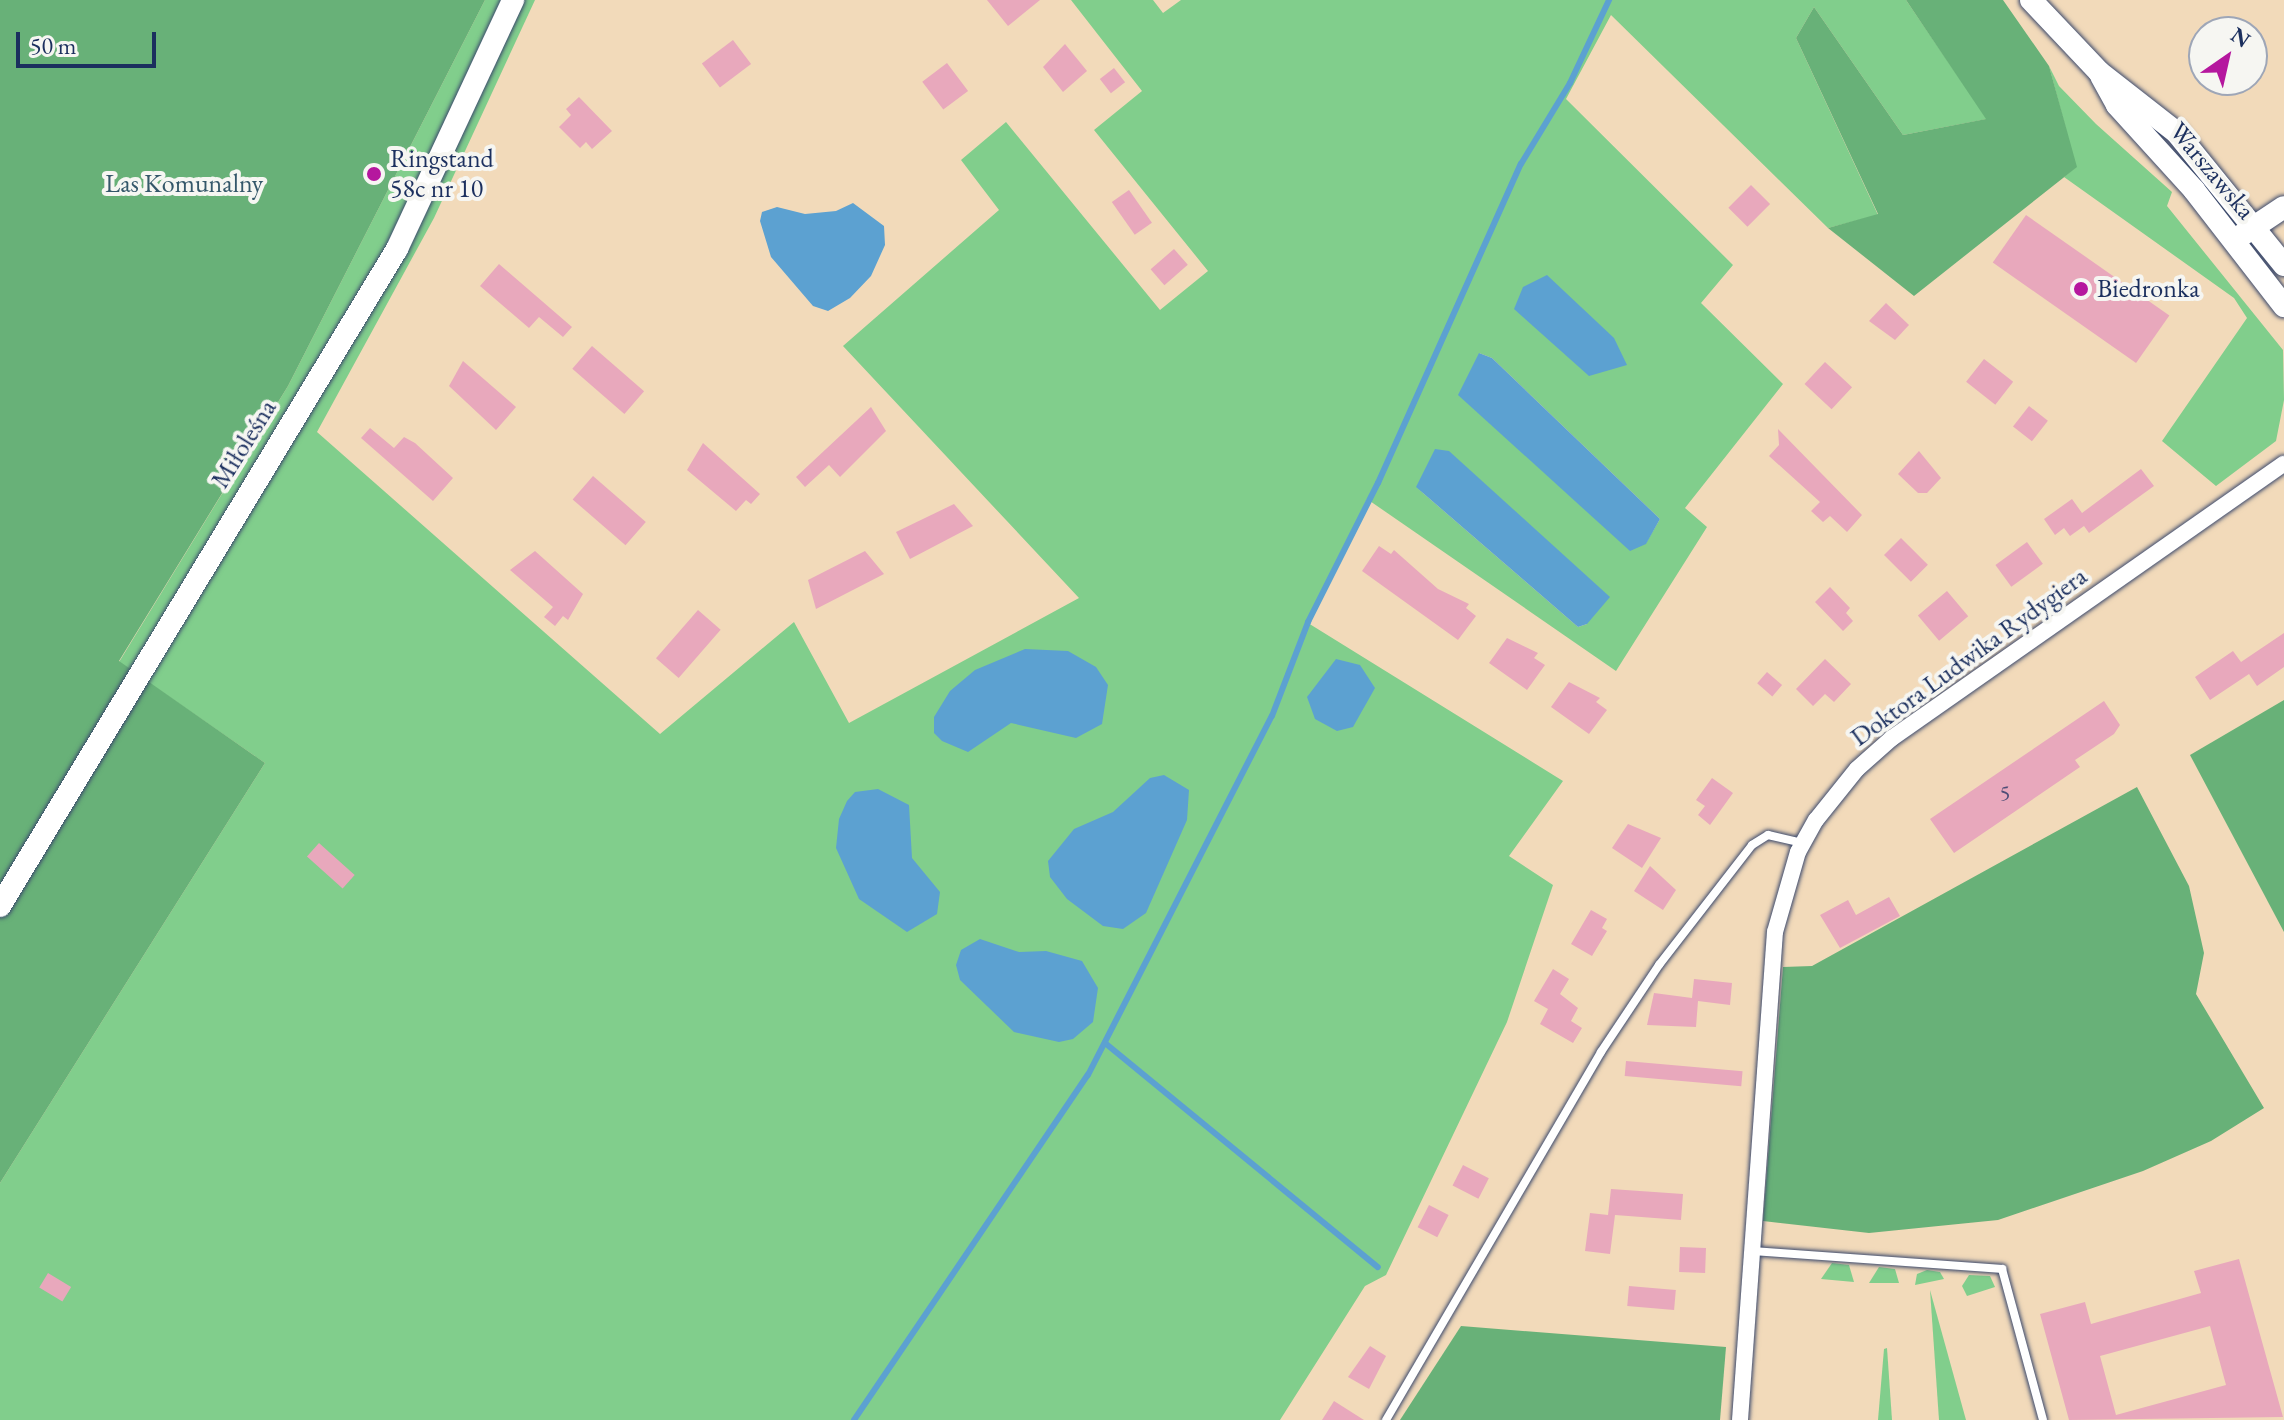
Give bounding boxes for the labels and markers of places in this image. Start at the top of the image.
place label: Ringstand 58c nr 10 [390,143,494,204]
marker: Ringstand 58c nr 10 [365,165,383,183]
place label: Biedronka [2097,273,2200,305]
marker: Biedronka [2072,280,2090,298]

